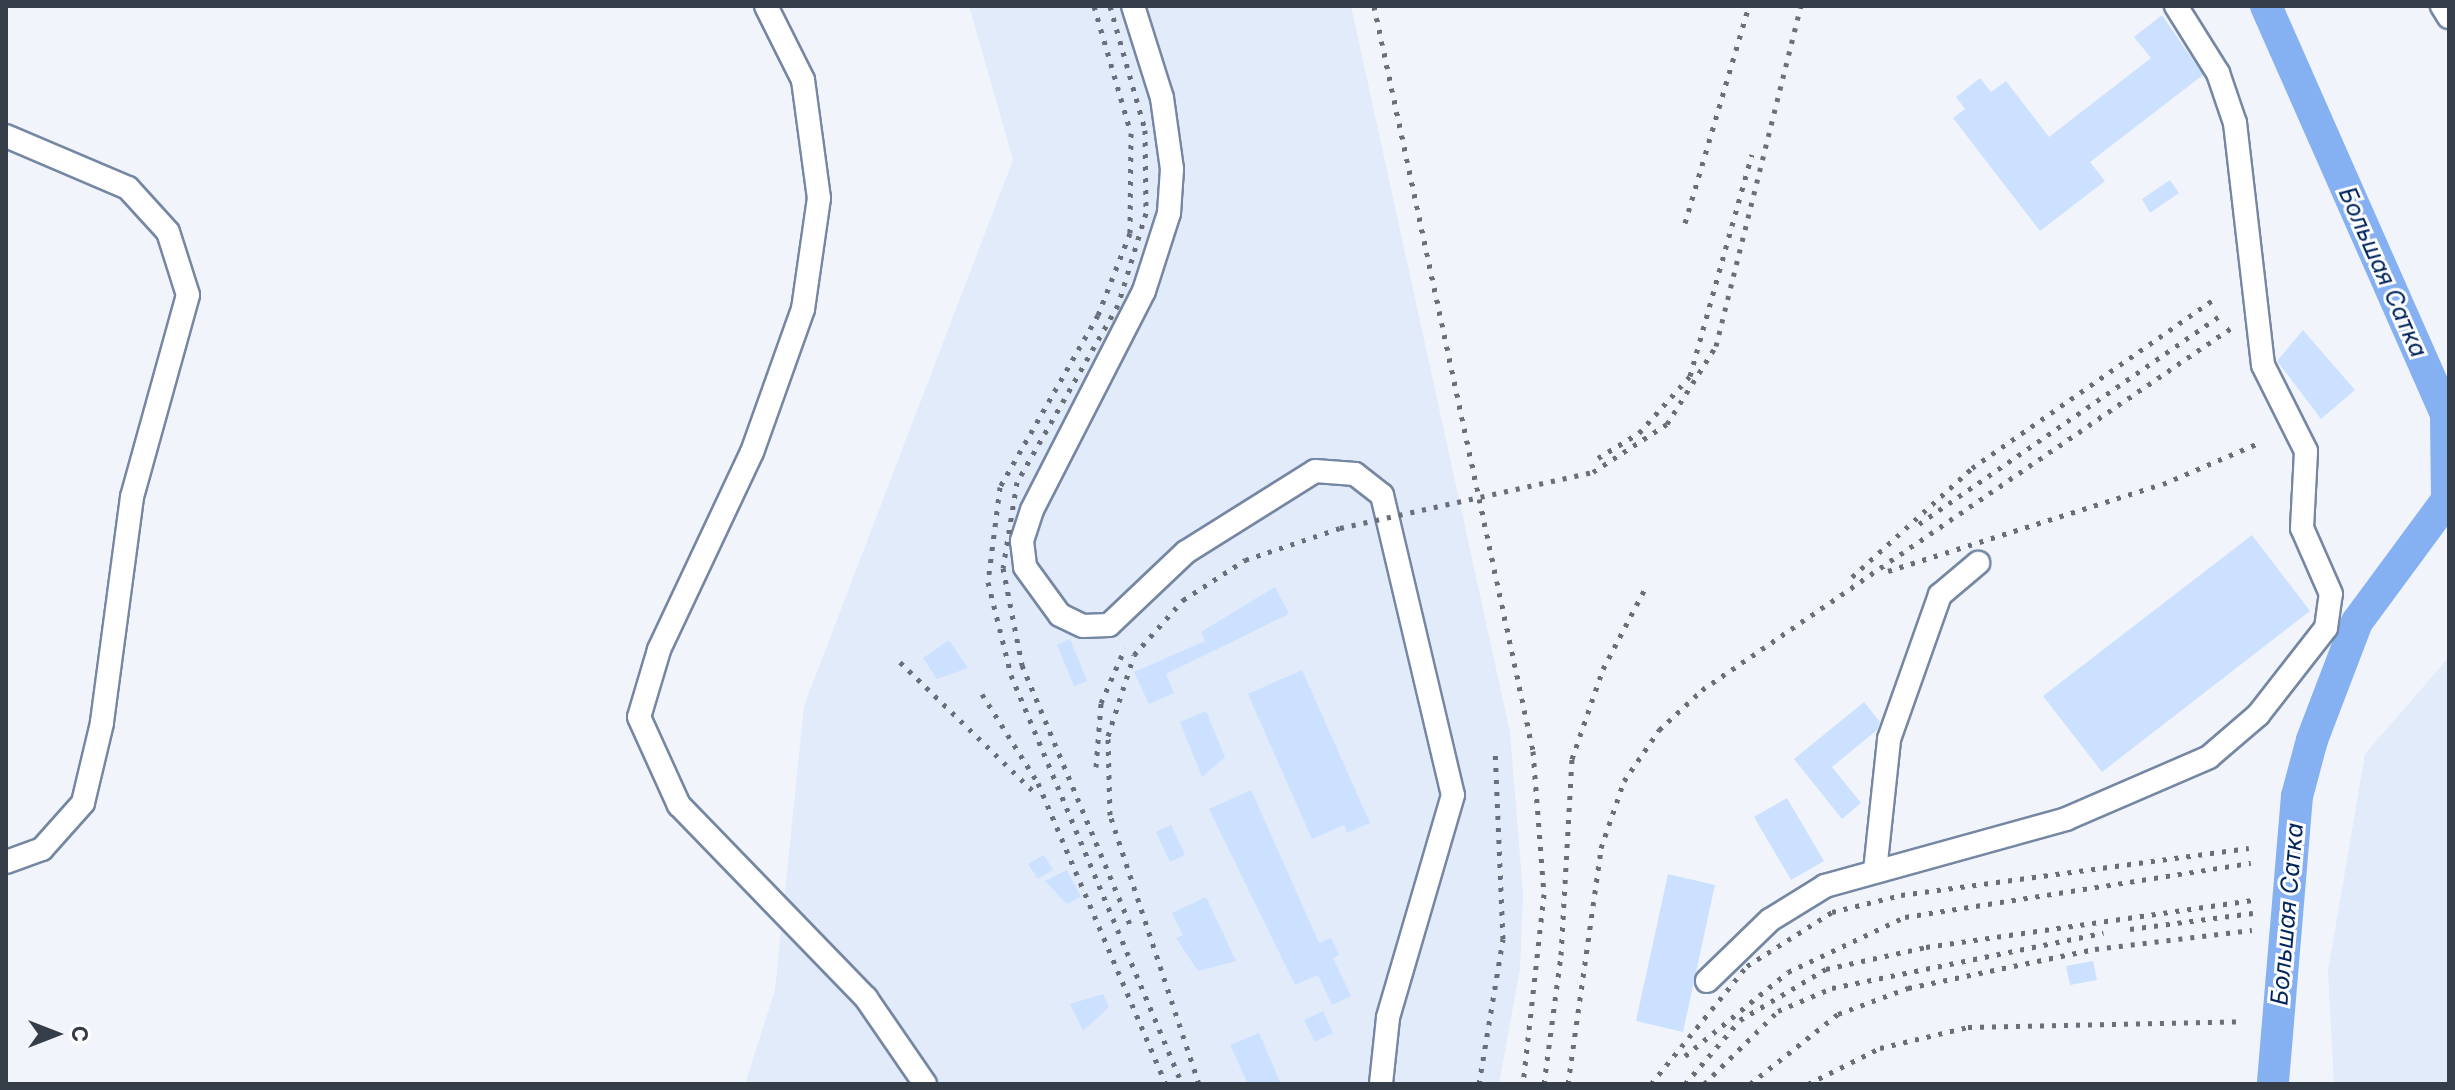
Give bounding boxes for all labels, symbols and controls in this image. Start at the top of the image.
water label: Большая Сатка [2333,182,2433,362]
water label: Большая Сатка [2265,822,2309,1006]
north arrow [16,994,96,1074]
text: С [67,1026,93,1042]

